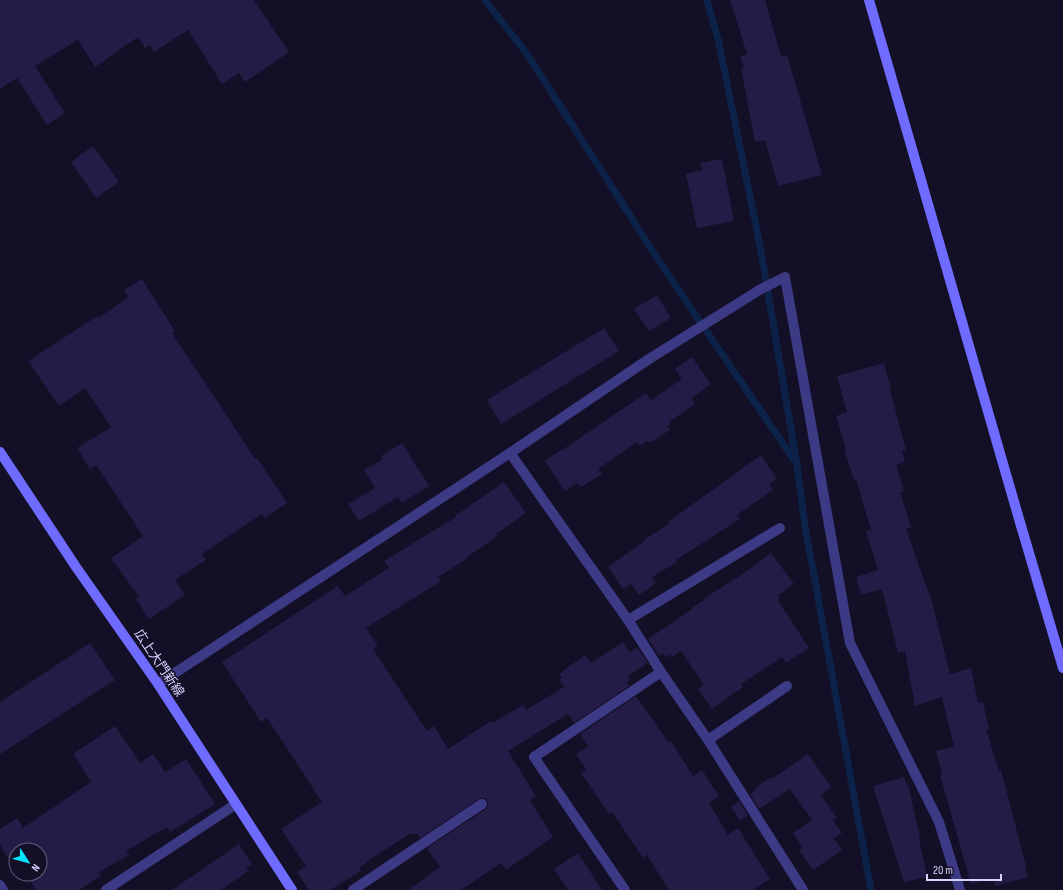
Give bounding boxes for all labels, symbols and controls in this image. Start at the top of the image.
street label: 広上大門新線 [131,626,187,700]
north arrow [8,842,48,882]
scale bar [927,856,1001,882]
text: N [29,861,43,874]
text: 20 m [933,863,953,878]

